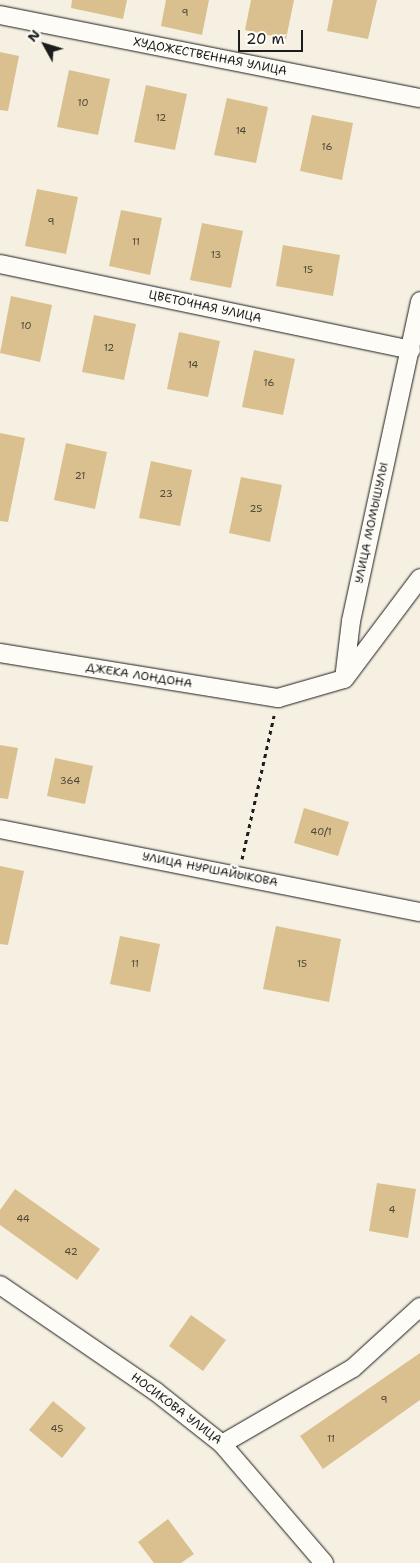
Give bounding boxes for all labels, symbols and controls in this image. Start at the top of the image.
house number: 9 [182,7,188,19]
north arrow [20,20,70,70]
scale bar [240,20,305,52]
text: N [23,26,44,46]
text: 20 m [246,29,285,49]
street label: ХУДОЖЕСТВЕННАЯ УЛИЦА [132,35,288,79]
house number: 10 [78,97,88,109]
house number: 12 [156,112,166,124]
house number: 14 [236,125,246,137]
house number: 16 [322,141,332,153]
house number: 9 [48,216,54,228]
house number: 11 [132,236,140,248]
house number: 13 [211,249,221,261]
house number: 15 [303,264,313,276]
street label: ЦВЕТОЧНАЯ УЛИЦА [147,288,263,326]
house number: 10 [21,320,31,332]
house number: 12 [104,342,114,354]
house number: 14 [188,359,198,371]
house number: 16 [264,377,274,389]
street label: УЛИЦА МОМЫШУЛЫ [352,461,392,585]
house number: 21 [75,470,85,482]
house number: 23 [159,488,173,500]
house number: 25 [250,503,262,515]
street label: ДЖЕКА ЛОНДОНА [85,660,193,692]
house number: 364 [60,775,80,787]
house number: 40/1 [310,826,332,838]
street label: УЛИЦА НУРШАЙЫКОВА [141,850,279,890]
house number: 11 [131,958,139,970]
house number: 15 [297,958,307,970]
house number: 4 [389,1204,395,1216]
house number: 44 [16,1213,30,1225]
house number: 42 [64,1246,78,1258]
street label: НОСИКОВА УЛИЦА [128,1370,224,1448]
house number: 9 [381,1394,387,1406]
house number: 45 [51,1423,63,1435]
house number: 11 [327,1433,335,1445]

